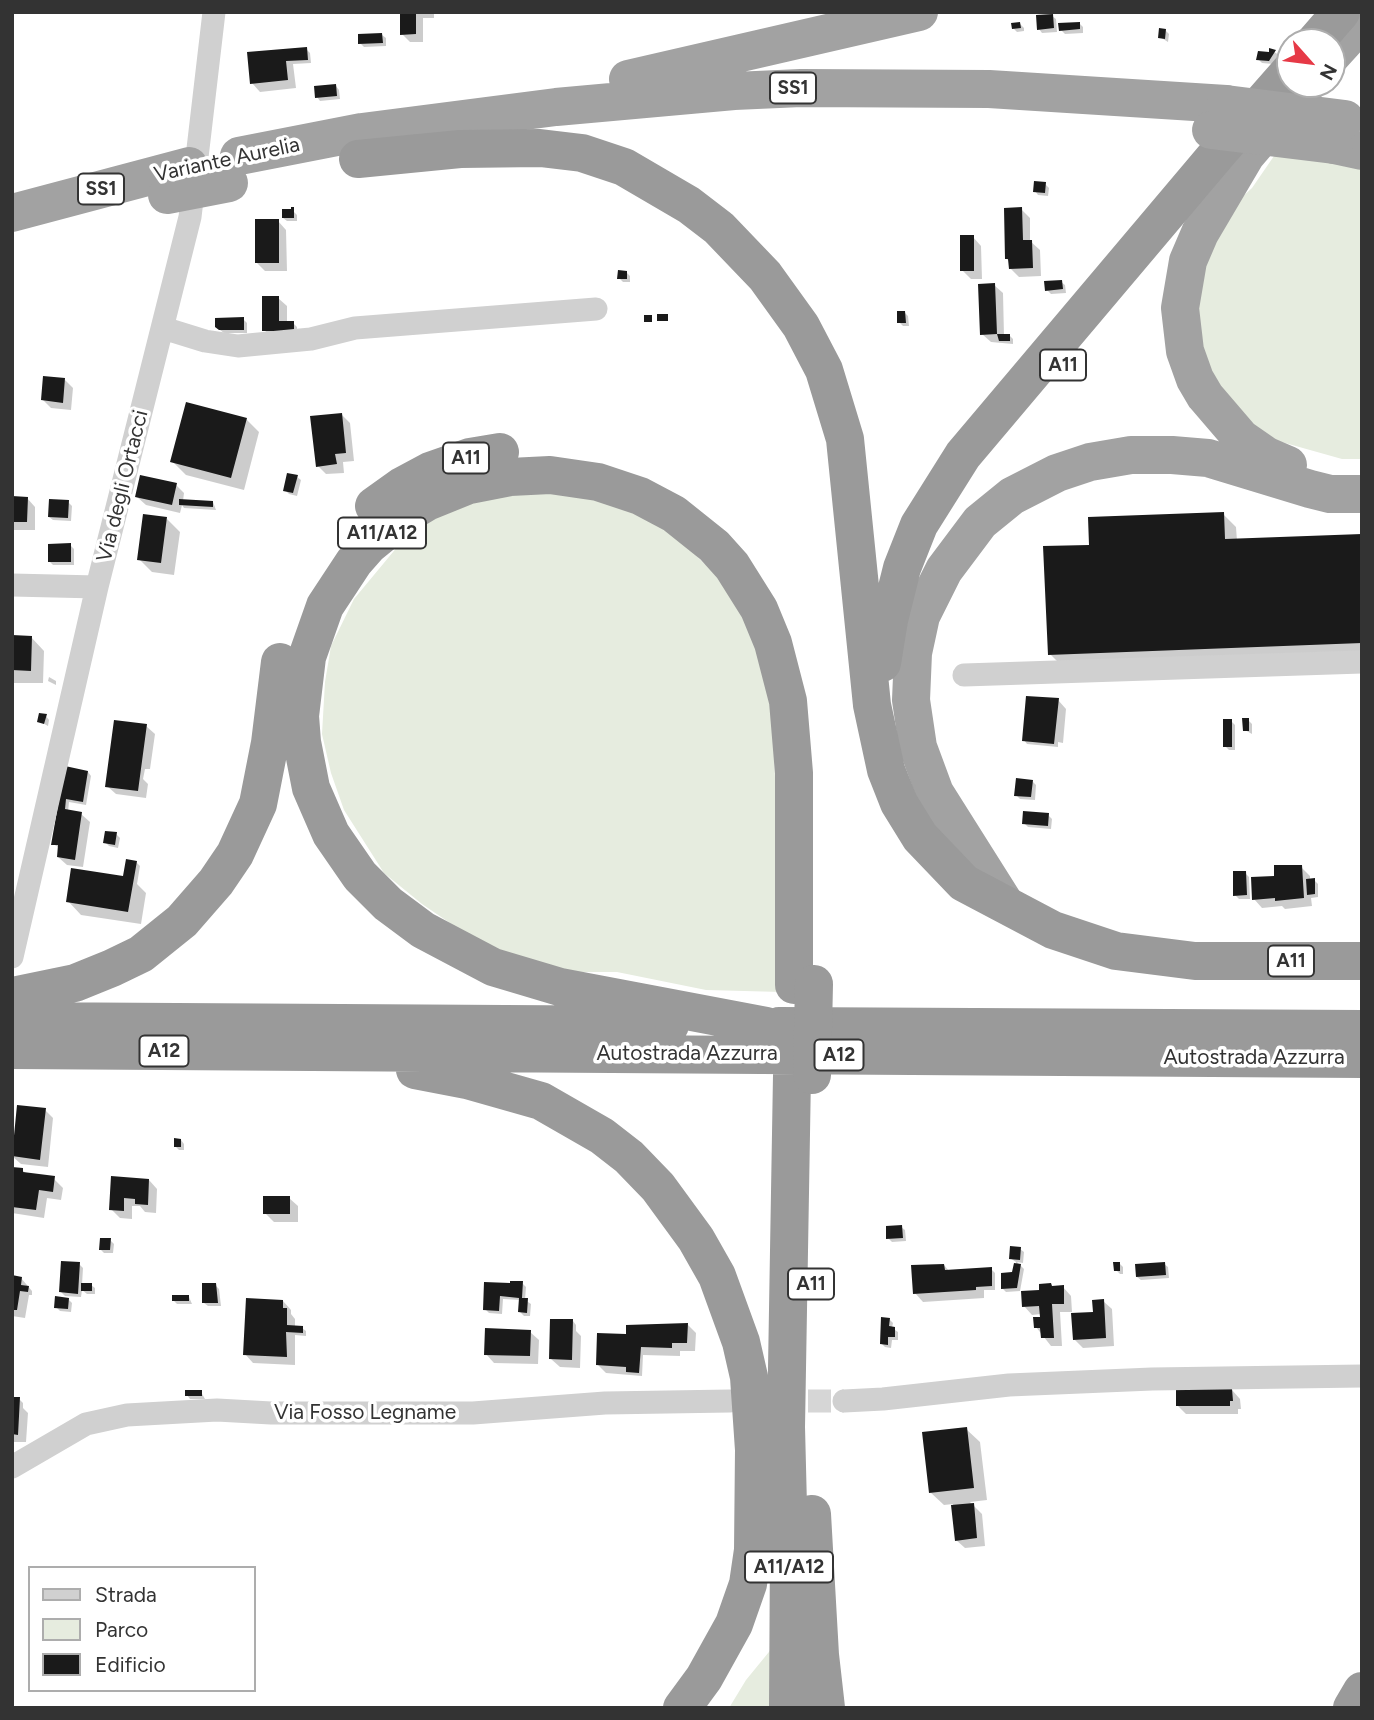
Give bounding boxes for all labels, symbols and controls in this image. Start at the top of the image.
north arrow [1276,28,1346,98]
text: N [1315,60,1342,84]
road number: SS1 [770,72,816,104]
street label: Variante Aurelia [152,132,302,188]
road number: SS1 [78,174,124,204]
road number: A11 [1040,350,1086,380]
street label: Via degli Ortacci [92,407,154,565]
road number: A11 [443,442,489,474]
road number: A11/A12 [338,518,426,548]
road number: A11 [1268,945,1314,976]
road number: A12 [140,1036,188,1066]
road number: A12 [814,1040,864,1070]
street label: Autostrada Azzurra [596,1041,778,1067]
street label: Autostrada Azzurra [1163,1045,1345,1071]
road number: A11 [788,1268,834,1300]
street label: Via Fosso Legname [274,1400,456,1426]
road number: A11/A12 [745,1552,833,1582]
legend [28,1566,256,1692]
text: Strada [95,1582,157,1607]
text: Parco [95,1617,148,1642]
text: Edificio [95,1652,166,1677]

